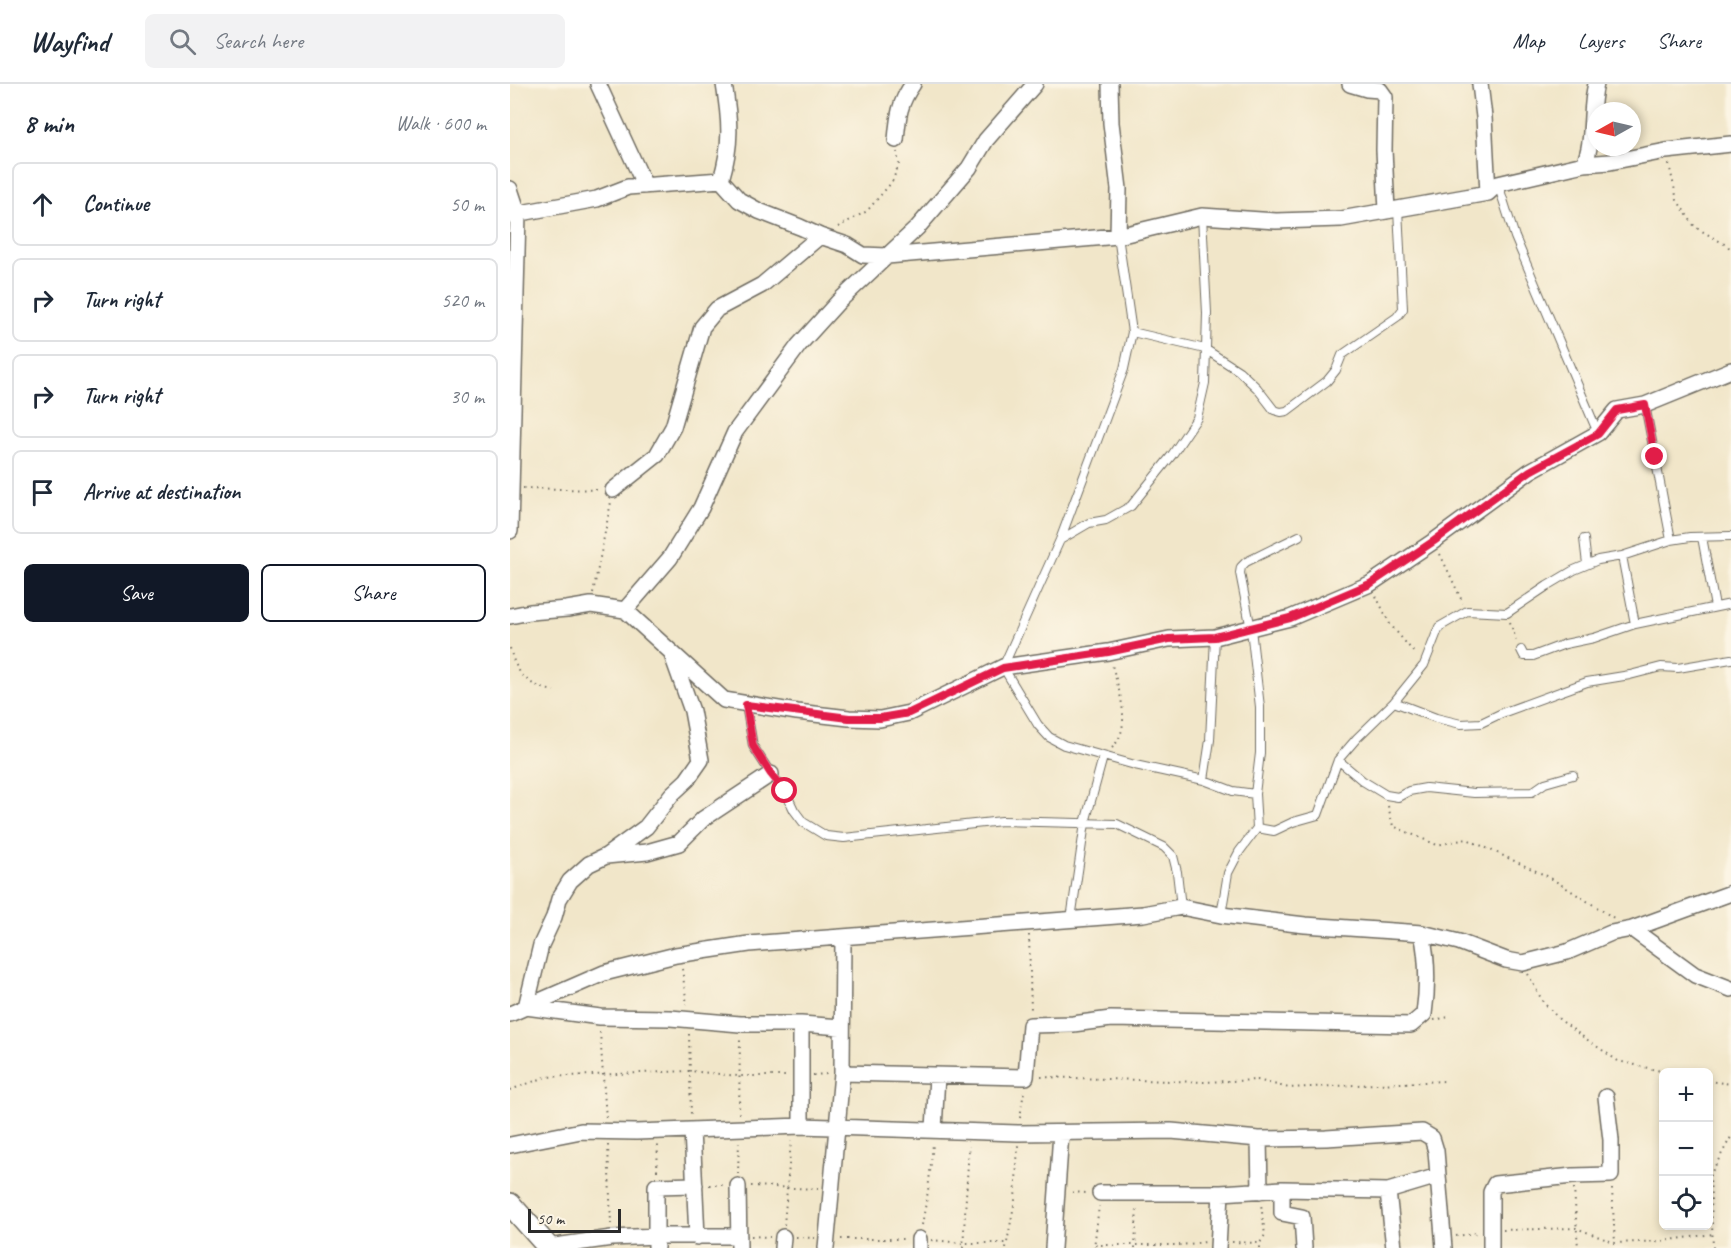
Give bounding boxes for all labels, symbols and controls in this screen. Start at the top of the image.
search box [145,14,565,68]
text: Wayfind [30,24,109,59]
icon: search [166,25,199,58]
text: Search here [214,27,303,55]
text: Map [1512,28,1545,54]
text: Layers [1578,28,1624,54]
text: Share [1657,28,1701,54]
north arrow [1587,102,1641,156]
text: 8 min [24,107,74,140]
text: Walk · 600 m [396,111,486,136]
icon: ahead [26,188,59,221]
text: Continue [83,190,149,218]
text: 50 m [450,192,484,217]
icon: right [26,284,59,317]
text: Turn right [83,286,160,314]
text: 520 m [441,288,484,313]
icon: right [26,380,59,413]
text: Turn right [83,382,160,410]
text: 30 m [450,384,484,409]
route end [1641,443,1667,469]
icon: arrive [26,476,59,509]
text: Arrive at destination [83,478,240,506]
button: Save [24,564,249,622]
button: Share [261,564,486,622]
route start [771,777,797,803]
map controls [1659,1068,1713,1230]
button: + [1659,1068,1713,1122]
button: − [1659,1122,1713,1176]
button: locate [1659,1176,1713,1230]
scale bar [528,1206,621,1234]
text: 50 m [537,1209,564,1229]

